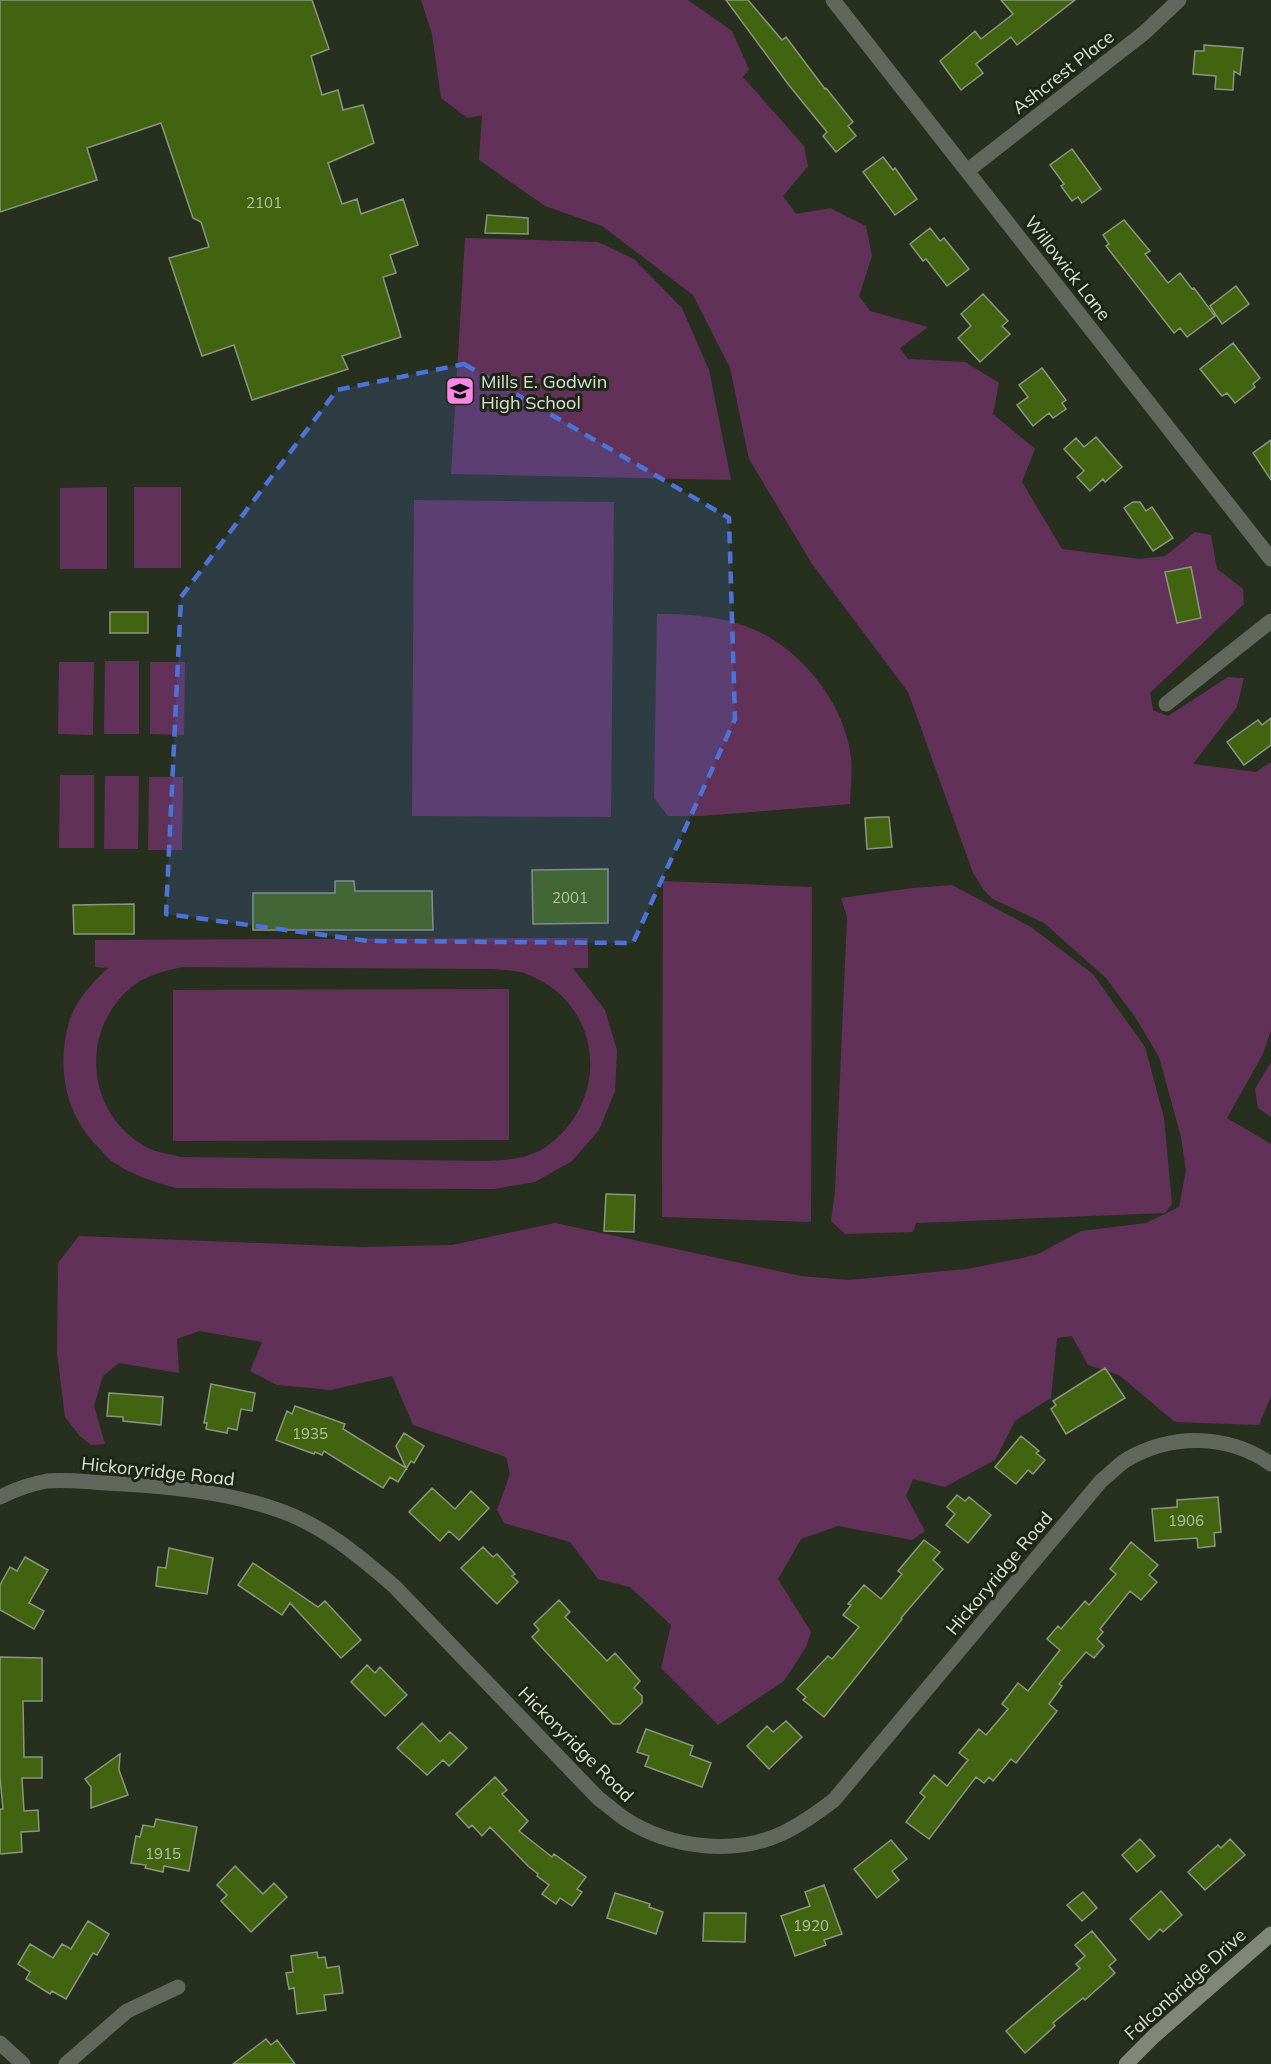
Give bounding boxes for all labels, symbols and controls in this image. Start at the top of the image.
street label: Ashcrest Place [1008,25,1118,119]
house number: 2101 [246,193,282,212]
street label: Willowick Lane [1020,211,1116,325]
place label: Mills E. Godwin High School [481,370,607,414]
school or university icon: Mills E. Godwin High School [444,375,476,407]
house number: 2001 [552,888,588,907]
house number: 1935 [292,1424,328,1443]
street label: Hickoryridge Road [80,1452,236,1490]
street label: Hickoryridge Road [941,1507,1057,1639]
house number: 1906 [1168,1511,1204,1530]
street label: Hickoryridge Road [513,1681,639,1807]
house number: 1915 [145,1844,181,1863]
house number: 1920 [793,1916,829,1935]
street label: Falconbridge Drive [1119,1923,1251,2045]

